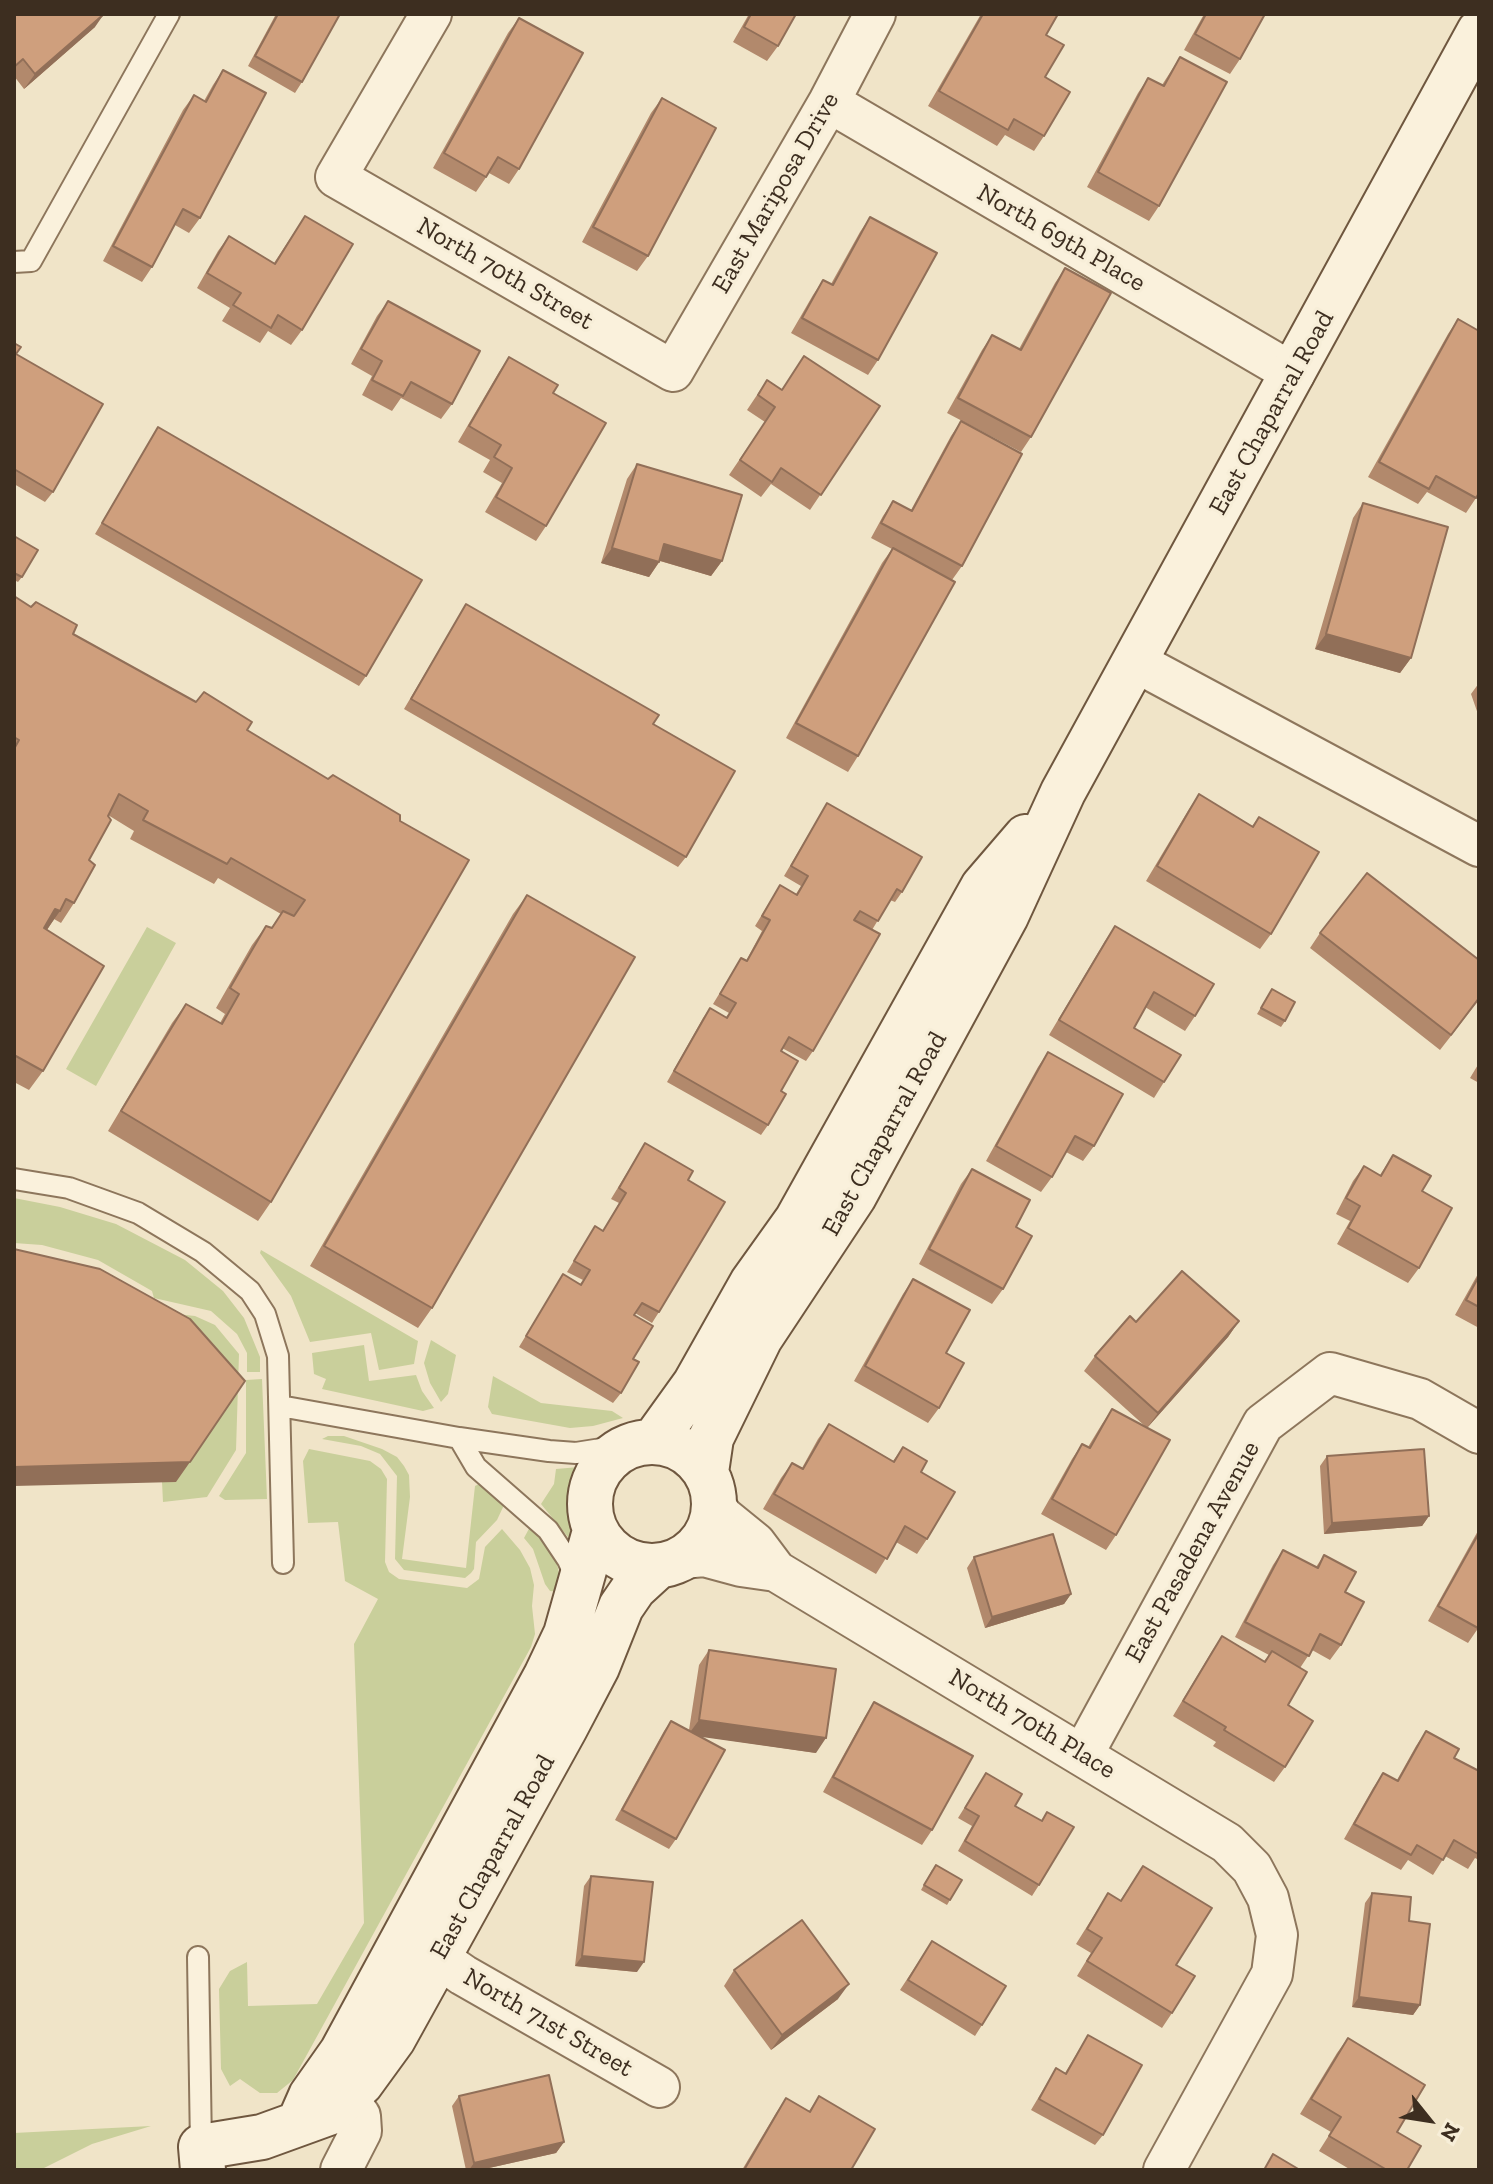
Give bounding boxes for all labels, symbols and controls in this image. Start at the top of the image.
street label: East Mariposa Drive [706,87,846,299]
street label: North 69th Place [971,177,1151,299]
street label: North 70th Street [411,211,599,337]
street label: East Chaparral Road [1203,305,1341,521]
street label: East Chaparral Road [816,1026,954,1242]
street label: East Pasadena Avenue [1119,1436,1267,1668]
street label: North 70th Place [943,1662,1121,1786]
street label: East Chaparral Road [424,1749,562,1965]
street label: North 71st Street [458,1962,638,2084]
north arrow [1389,2080,1469,2160]
text: N [1434,2118,1466,2146]

